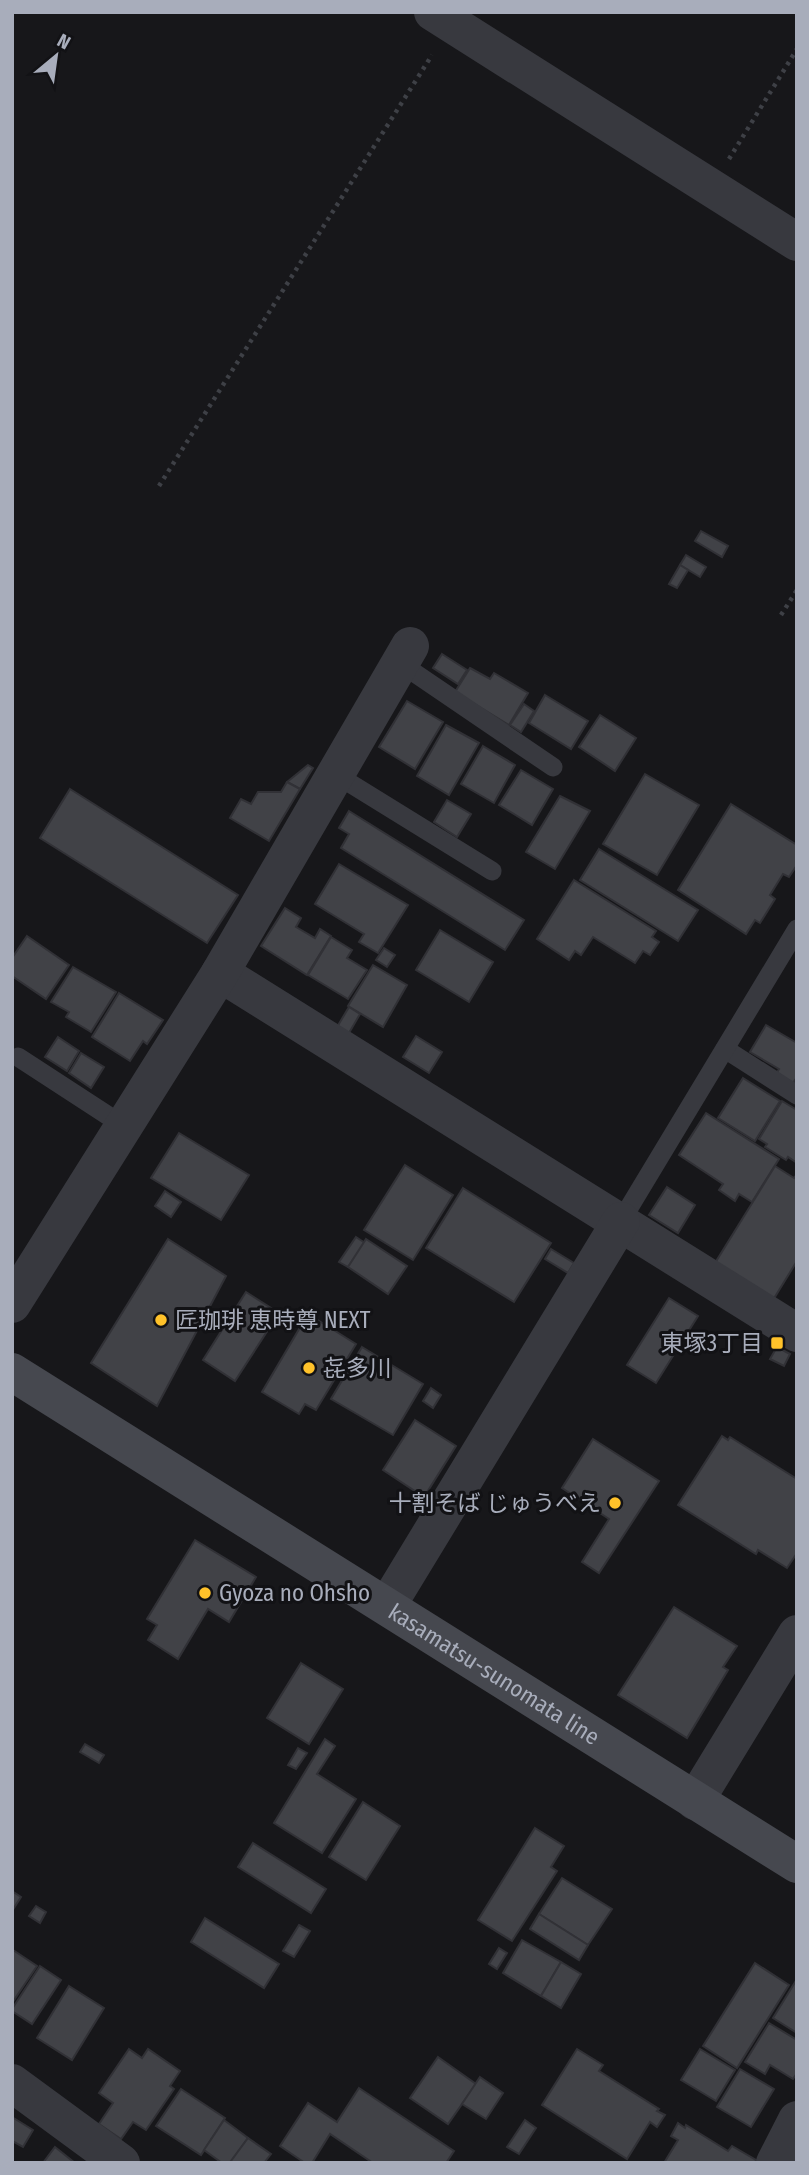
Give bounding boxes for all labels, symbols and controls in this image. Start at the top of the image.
north arrow [21,21,91,91]
text: N [53,29,75,54]
place label: 匠珈琲 恵時尊 NEXT [175,1306,371,1334]
marker: 匠珈琲 恵時尊 NEXT [153,1312,169,1328]
place label: 東塚3丁目 [661,1329,763,1357]
marker: 東塚3丁目 [769,1335,785,1351]
place label: 㐂多川 [323,1354,392,1382]
marker: 㐂多川 [301,1360,317,1376]
place label: 十割そば じゅうべえ [389,1489,601,1517]
marker: 十割そば じゅうべえ [607,1495,623,1511]
place label: Gyoza no Ohsho [219,1579,370,1607]
marker: Gyoza no Ohsho [197,1585,213,1601]
street label: kasamatsu-sunomata line [383,1598,605,1751]

